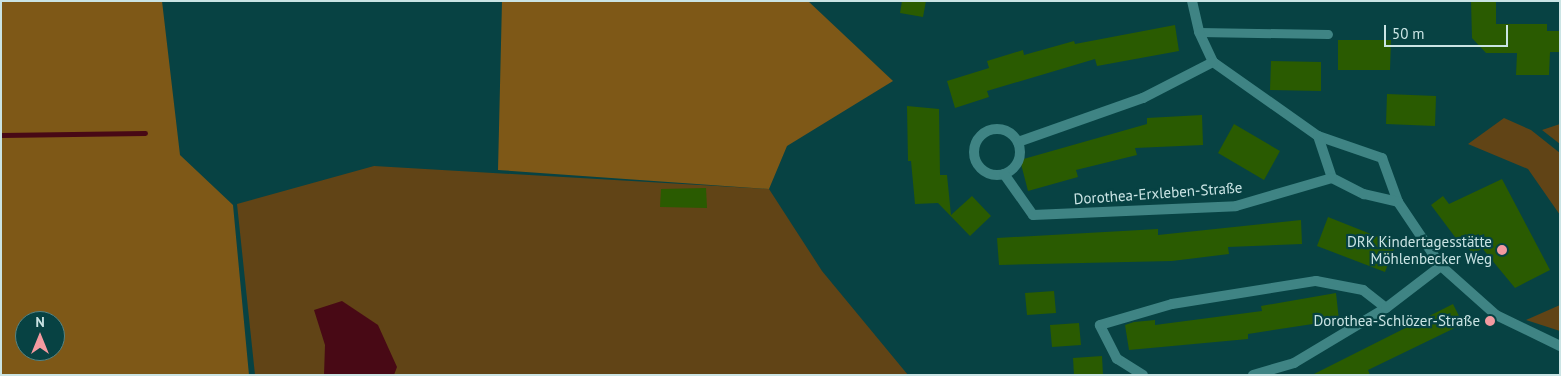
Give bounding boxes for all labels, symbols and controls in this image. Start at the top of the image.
scale bar [1386,15,1510,47]
text: 50 m [1392,24,1425,43]
street label: Dorothea-Erxleben-Straße [1073,178,1243,208]
place label: DRK Kindertagesstätte Möhlenbecker Weg [1347,232,1492,267]
marker: DRK Kindertagesstätte Möhlenbecker Weg [1496,244,1508,256]
north arrow [15,311,65,361]
place label: Dorothea-Schlözer-Straße [1313,312,1480,330]
text: N [35,313,45,331]
marker: Dorothea-Schlözer-Straße [1484,315,1496,327]

